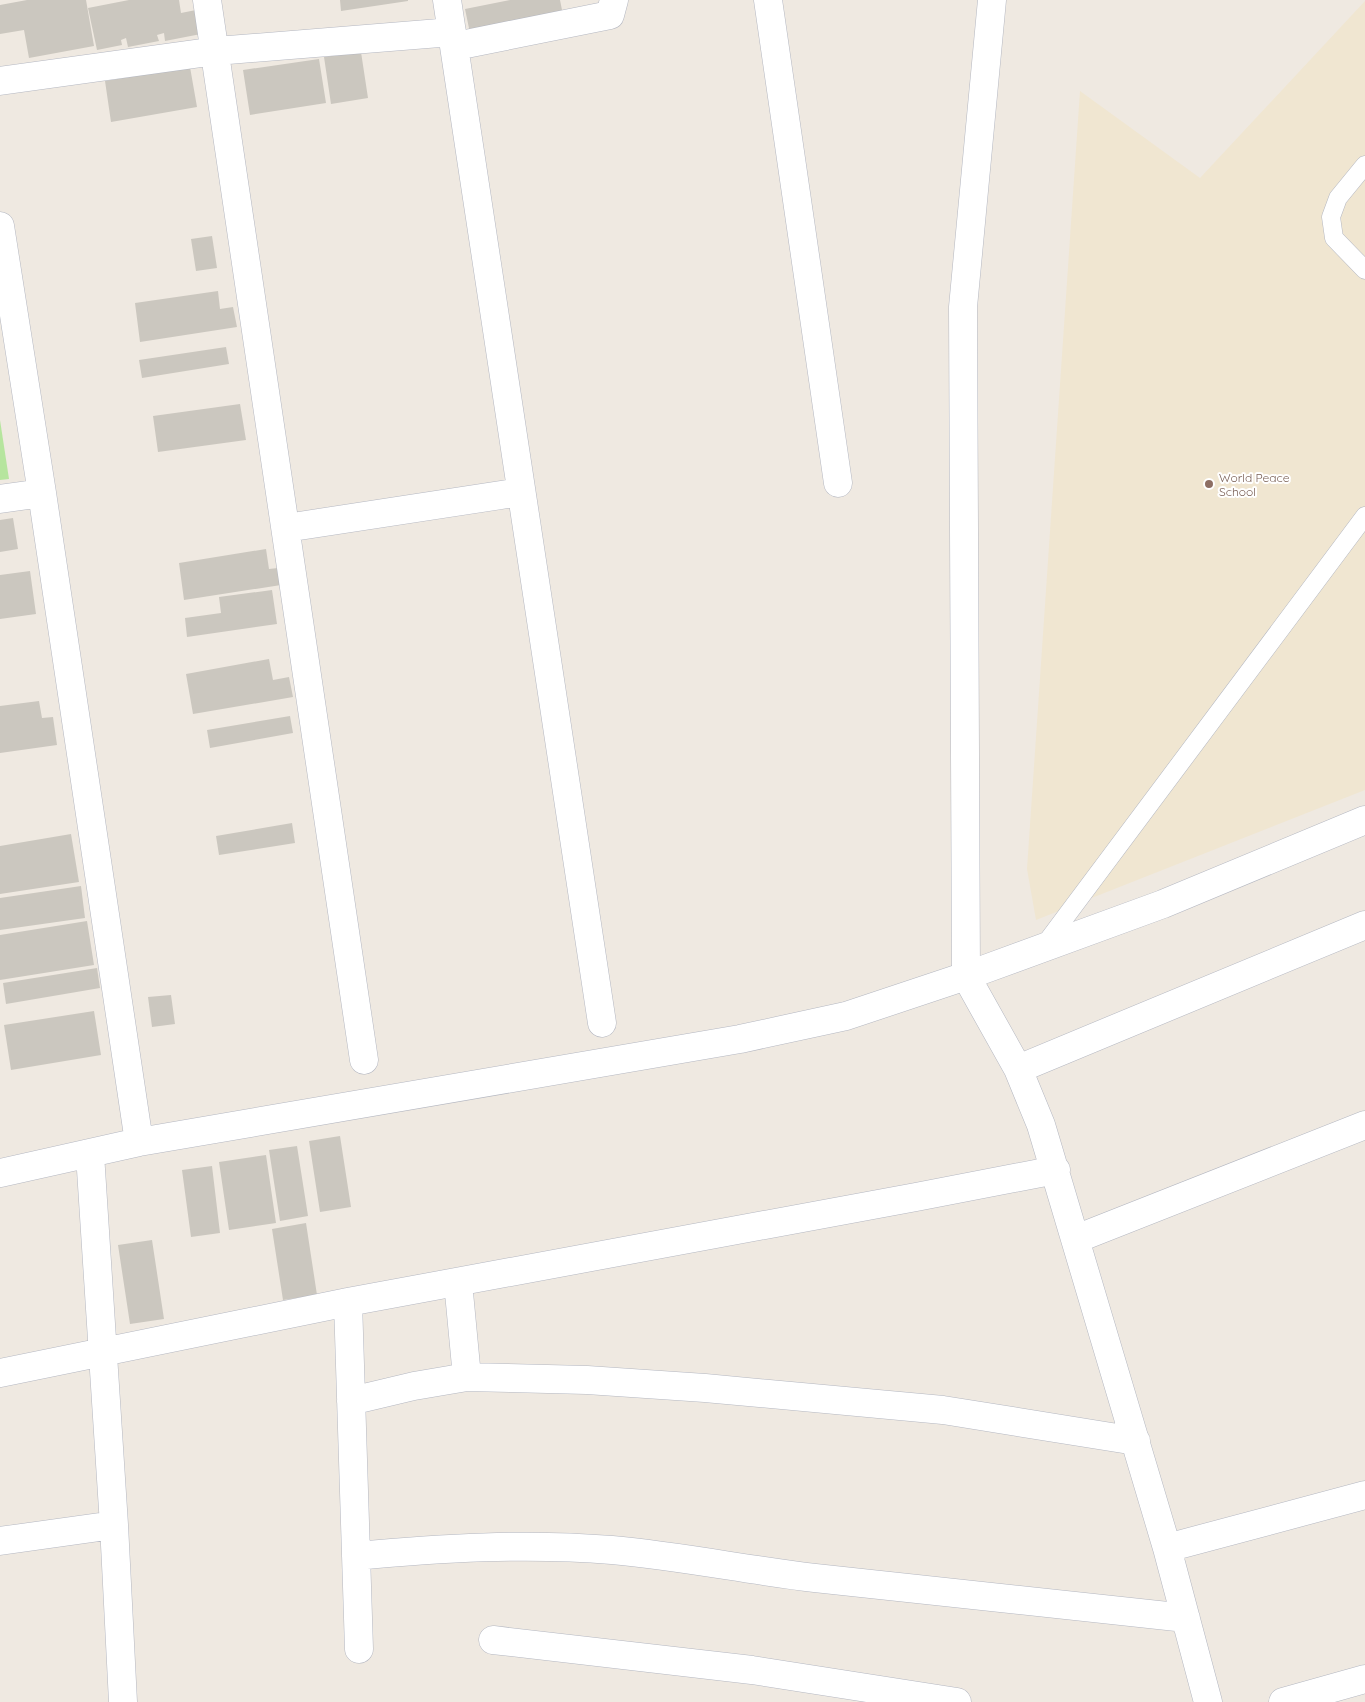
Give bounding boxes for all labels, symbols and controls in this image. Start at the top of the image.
place label: World Peace School [1219,470,1290,499]
marker: World Peace School [1203,478,1215,490]

